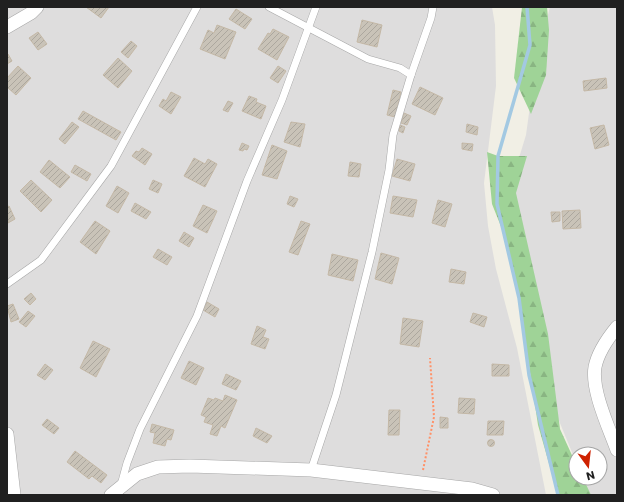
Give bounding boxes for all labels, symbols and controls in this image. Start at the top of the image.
north arrow [568,446,608,486]
text: N [585,467,597,484]

